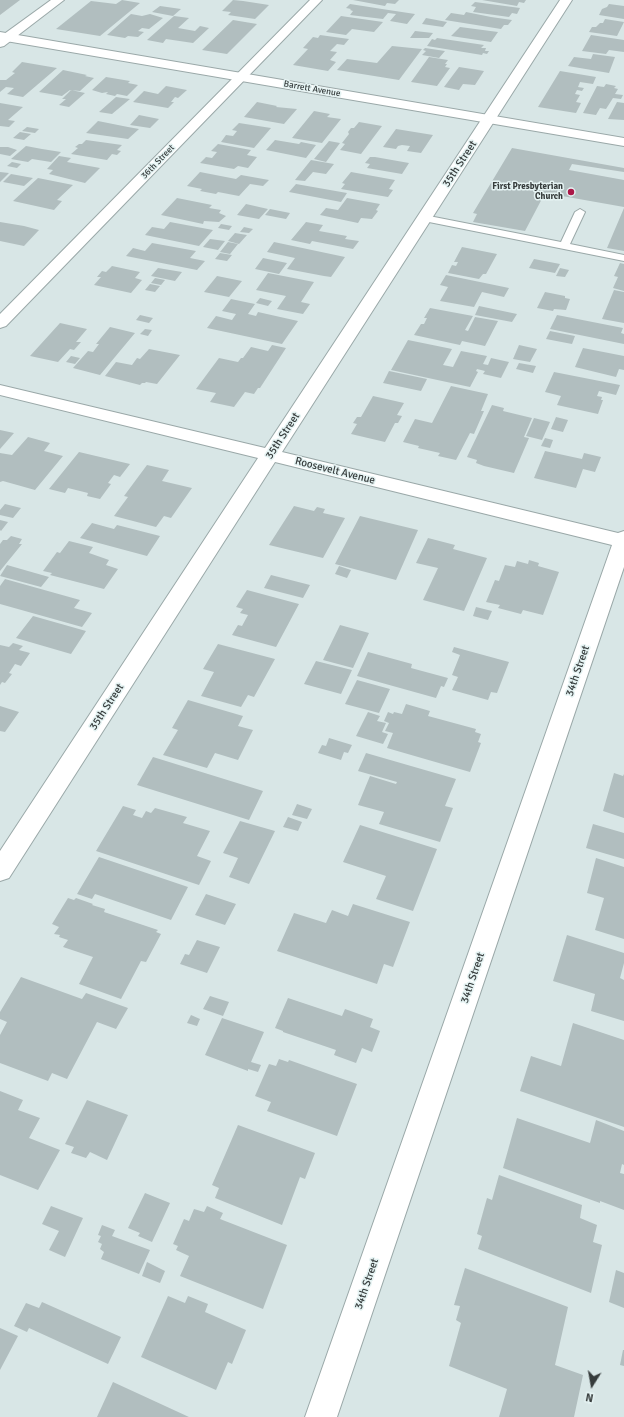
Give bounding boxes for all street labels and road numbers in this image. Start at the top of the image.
street label: Barrett Avenue [283,79,341,99]
street label: 35th Street [440,138,480,190]
street label: 36th Street [139,143,177,181]
street label: 35th Street [263,410,303,462]
street label: Roosevelt Avenue [294,455,376,487]
street label: 34th Street [563,644,593,698]
street label: 35th Street [87,681,127,733]
street label: 34th Street [458,951,488,1005]
street label: 34th Street [352,1257,382,1311]

